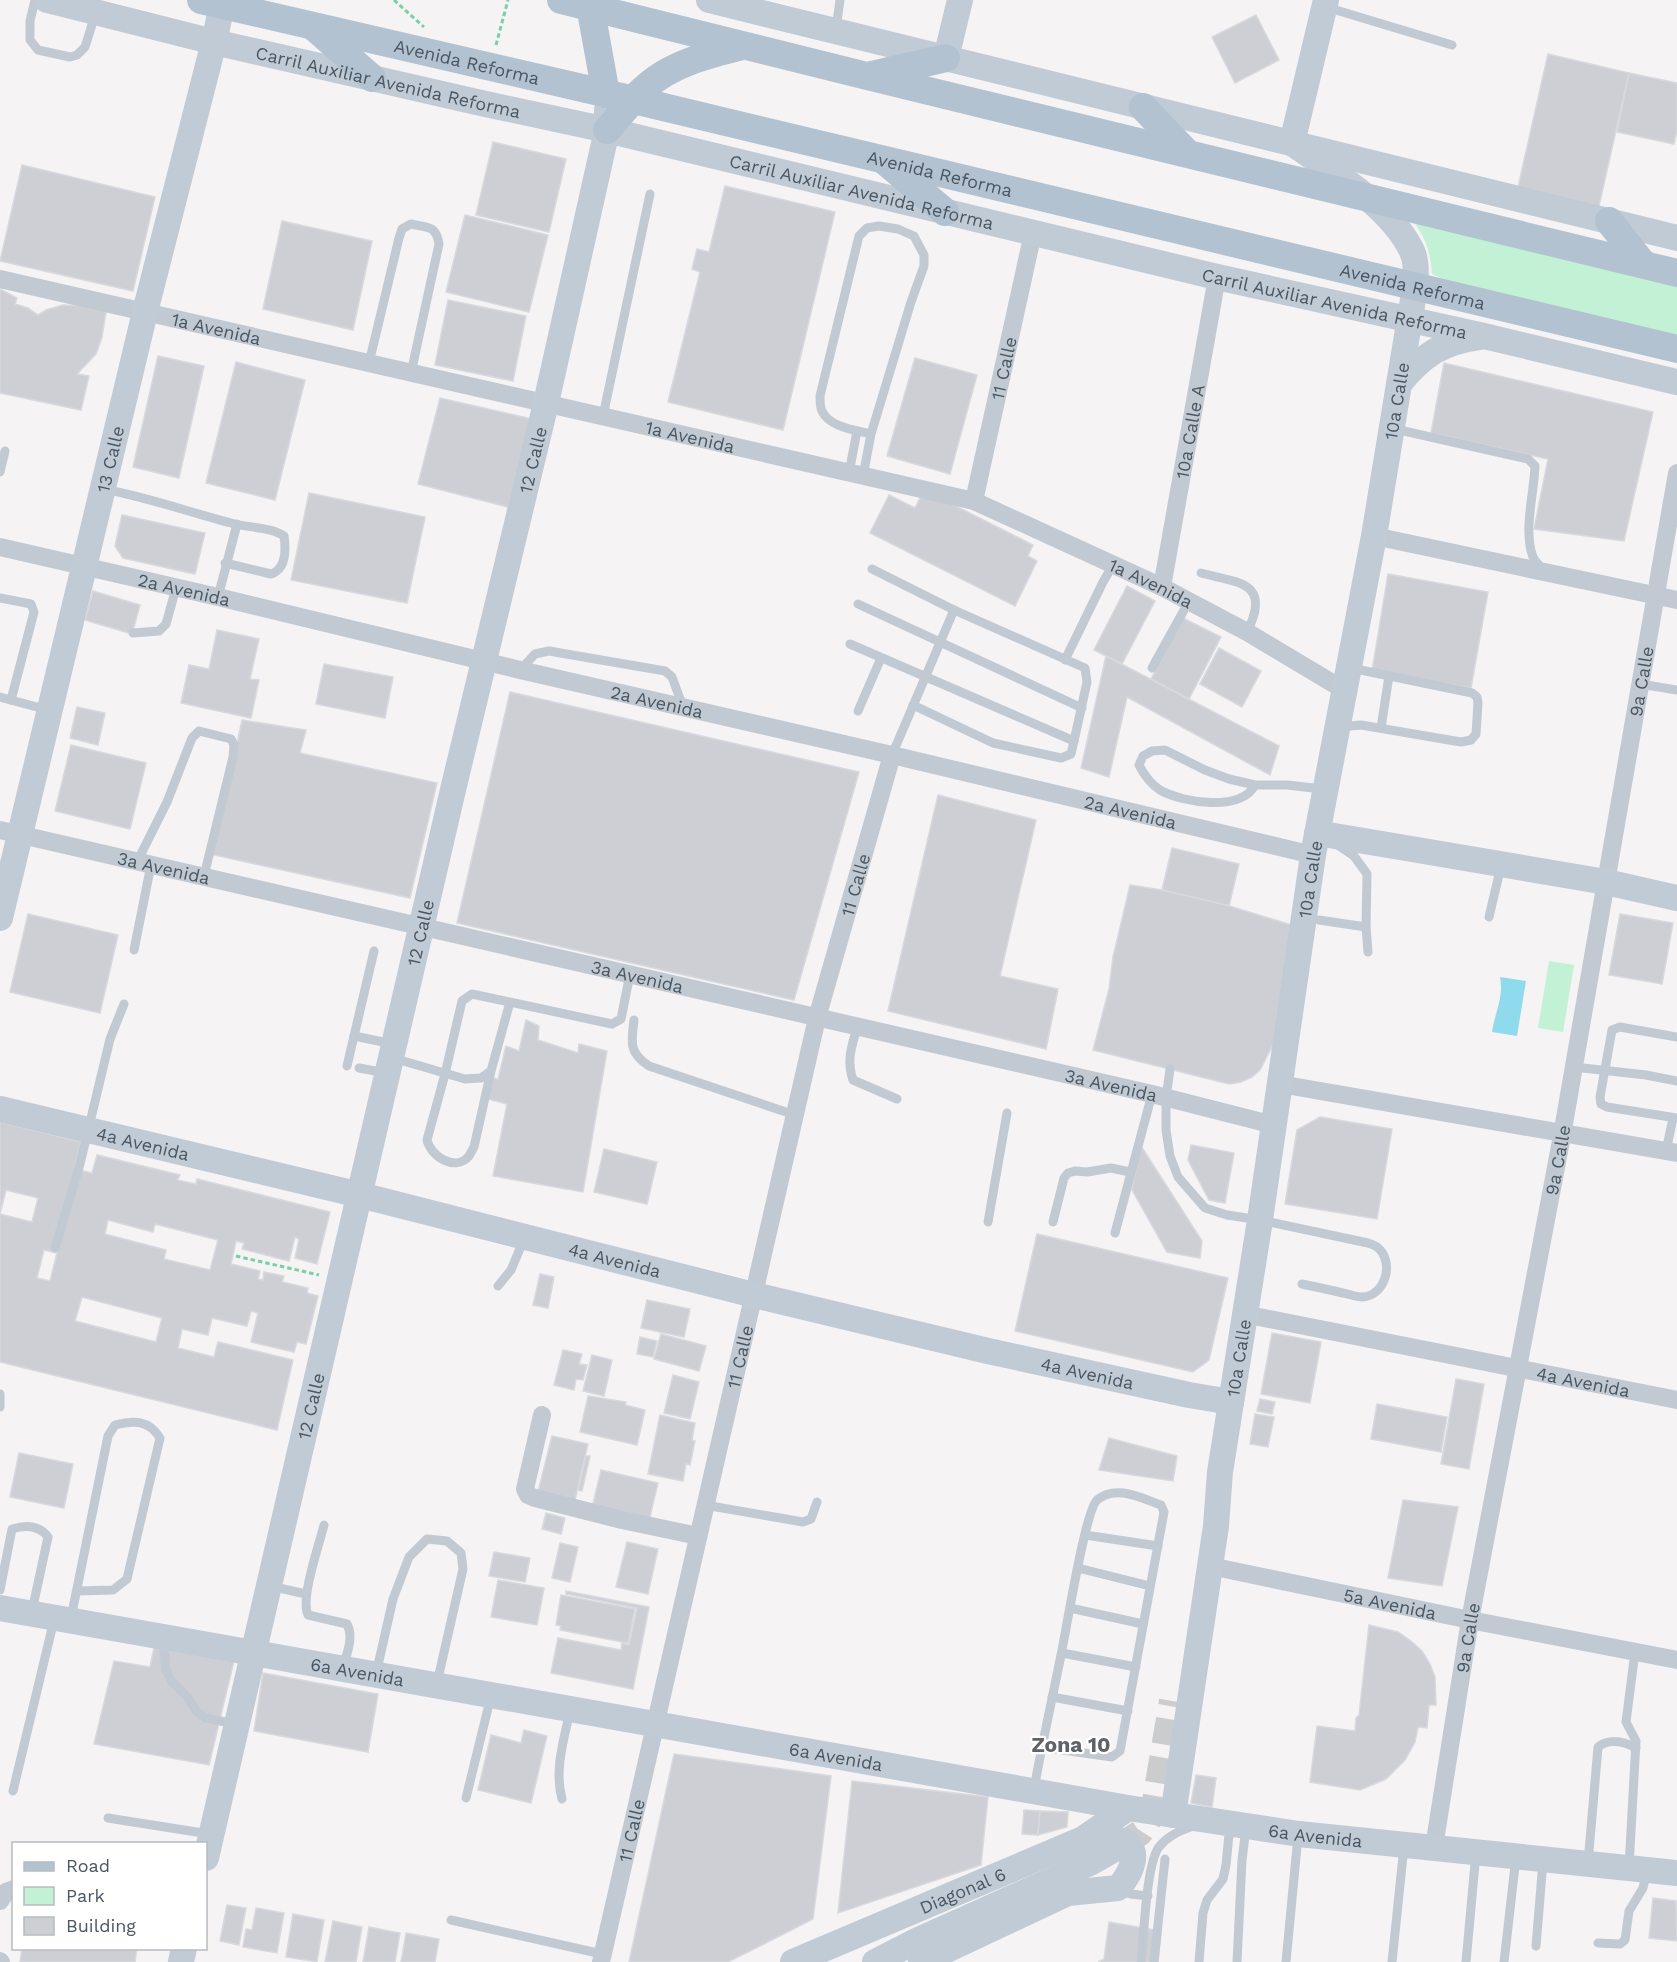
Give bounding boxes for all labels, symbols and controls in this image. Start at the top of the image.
street label: Avenida Reforma [392,34,542,88]
street label: Carril Auxiliar Avenida Reforma [254,41,523,122]
street label: Avenida Reforma [865,146,1015,201]
street label: Carril Auxiliar Avenida Reforma [728,149,996,233]
street label: Avenida Reforma [1338,258,1487,313]
street label: Carril Auxiliar Avenida Reforma [1200,263,1469,343]
street label: 1a Avenida [170,308,263,349]
street label: 11 Calle [986,335,1020,402]
street label: 10a Calle [1380,361,1413,441]
street label: 10a Calle A [1171,382,1208,480]
street label: 1a Avenida [644,416,737,457]
street label: 13 Calle [92,424,128,494]
street label: 12 Calle [514,424,551,495]
street label: 1a Avenida [1106,554,1197,612]
street label: 2a Avenida [136,568,233,610]
street label: 9a Calle [1624,645,1657,718]
street label: 2a Avenida [609,681,705,722]
street label: 2a Avenida [1082,791,1179,833]
street label: 10a Calle [1294,839,1326,919]
street label: 3a Avenida [115,847,212,888]
street label: 11 Calle [836,851,874,918]
street label: 12 Calle [402,897,438,968]
street label: 3a Avenida [589,955,686,997]
street label: 3a Avenida [1063,1064,1160,1105]
street label: 4a Avenida [94,1122,191,1164]
street label: 9a Calle [1540,1123,1574,1197]
street label: 4a Avenida [566,1238,663,1281]
street label: 10a Calle [1222,1318,1255,1398]
street label: 11 Calle [722,1323,757,1390]
street label: 4a Avenida [1039,1352,1136,1393]
street label: 4a Avenida [1535,1362,1632,1401]
street label: 12 Calle [293,1371,328,1441]
street label: 5a Avenida [1342,1584,1438,1623]
street label: 9a Calle [1451,1601,1484,1674]
street label: 6a Avenida [309,1653,406,1690]
district label: Zona 10 [1031,1732,1111,1757]
street label: 6a Avenida [788,1738,884,1775]
street label: 11 Calle [614,1797,649,1864]
street label: 6a Avenida [1267,1819,1364,1851]
legend [12,1842,207,1950]
text: Road [66,1855,110,1876]
street label: Diagonal 6 [916,1863,1009,1918]
text: Park [66,1885,105,1906]
text: Building [66,1915,136,1936]

